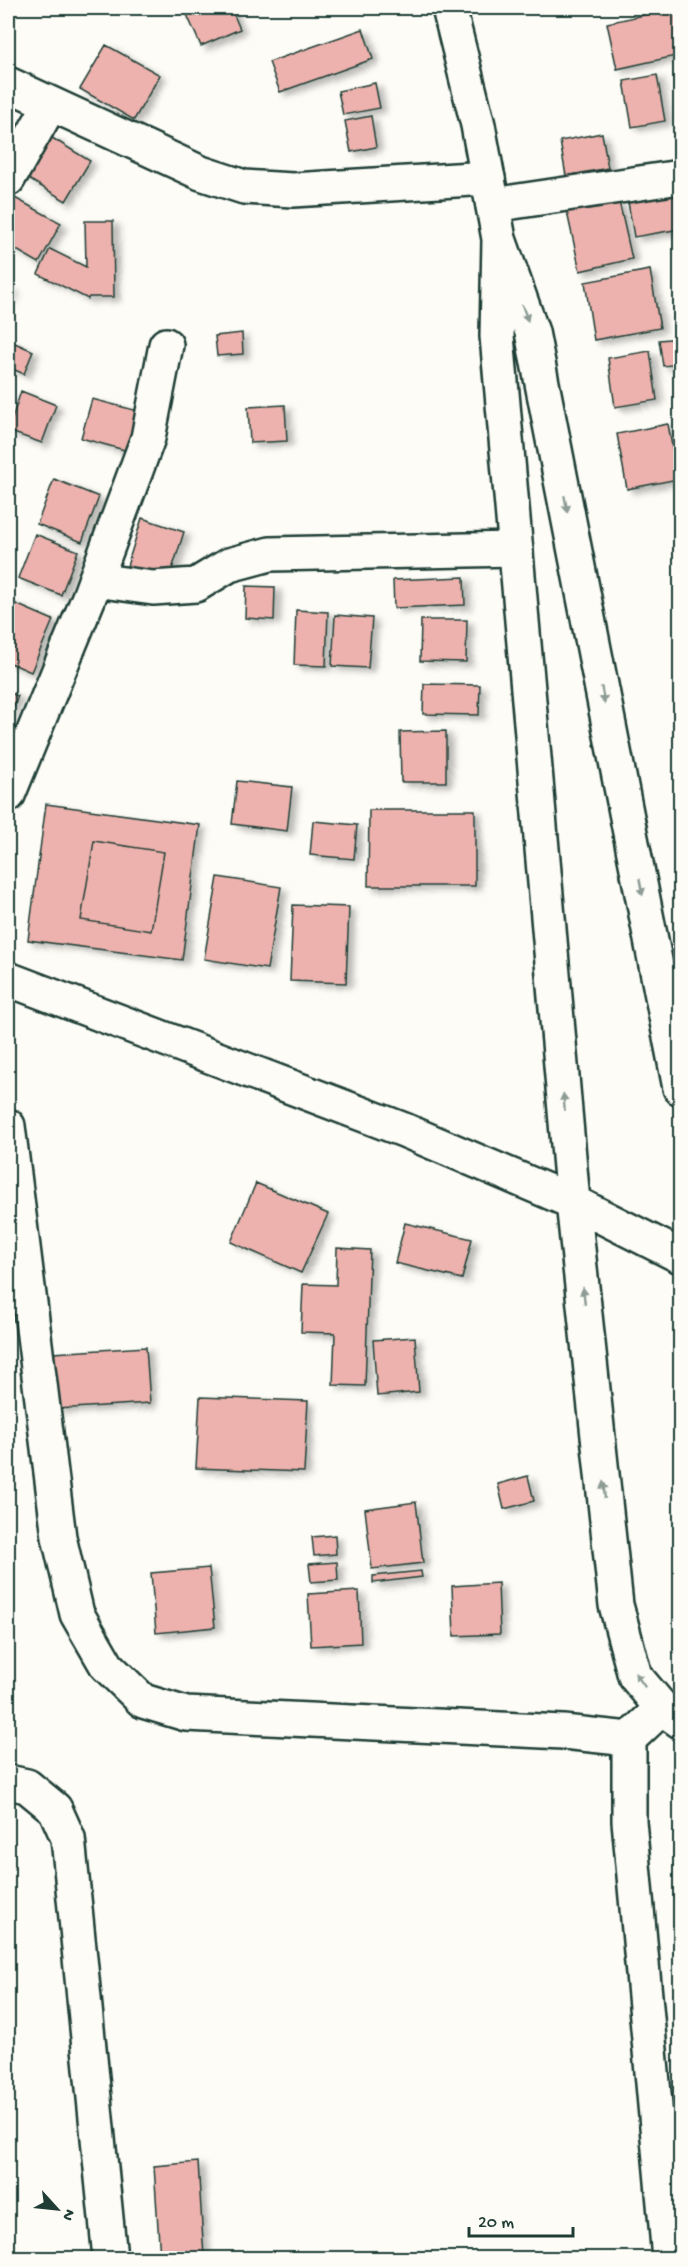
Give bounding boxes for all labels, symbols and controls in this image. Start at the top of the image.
one-way arrow [521,305,531,323]
one-way arrow [562,495,571,514]
one-way arrow [599,686,608,705]
one-way arrow [637,877,646,896]
one-way arrow [559,1092,569,1111]
one-way arrow [579,1286,589,1305]
one-way arrow [599,1480,609,1499]
one-way arrow [634,1672,646,1688]
north arrow [27,2179,87,2239]
scale bar [469,2200,572,2238]
text: N [56,2205,78,2224]
text: 20 m [478,2213,514,2234]

